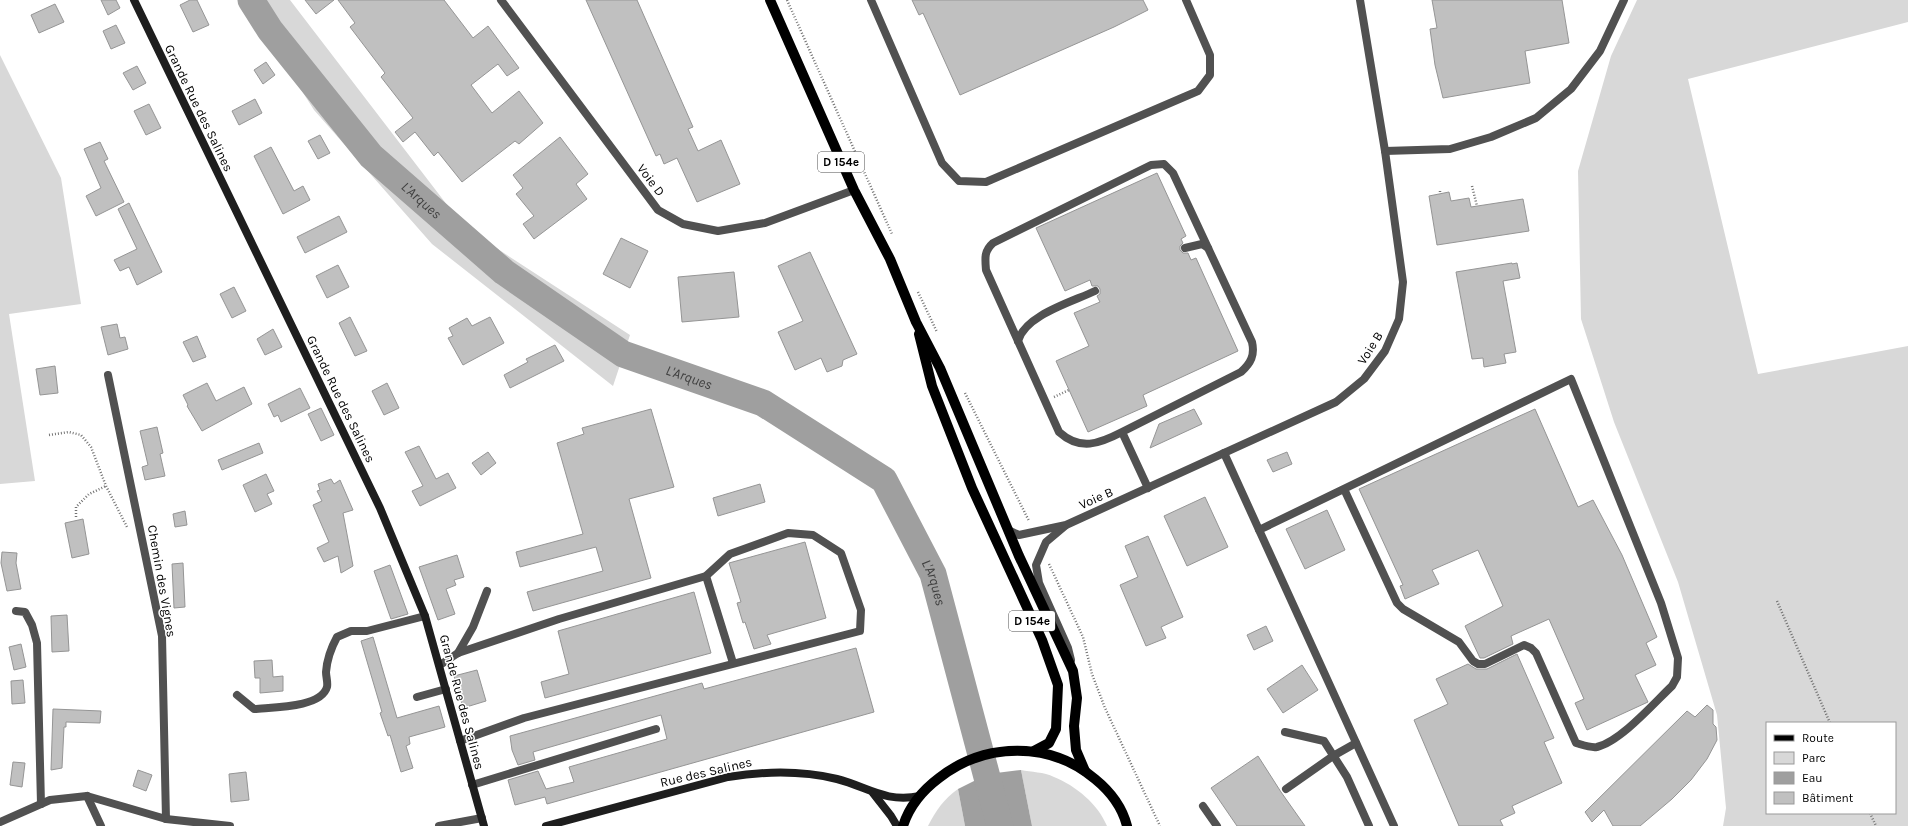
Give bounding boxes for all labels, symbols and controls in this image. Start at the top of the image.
street label: Grande Rue des Salines [162,42,236,174]
road number: D 154e [818,152,864,172]
street label: Voie D [634,161,668,199]
water label: L'Arques [398,178,445,222]
street label: Voie B [1354,329,1386,367]
street label: Grande Rue des Salines [304,333,378,465]
water label: L'Arques [664,361,715,393]
street label: Voie B [1077,484,1115,512]
street label: Chemin des Vignes [145,524,179,638]
water label: L'Arques [918,556,950,608]
road number: D 154e [1009,611,1055,631]
street label: Grande Rue des Salines [437,633,487,771]
legend [1766,722,1896,814]
text: Route [1802,731,1834,745]
text: Parc [1802,751,1826,765]
street label: Rue des Salines [659,754,754,790]
text: Eau [1802,771,1823,785]
text: Bâtiment [1802,791,1854,805]

